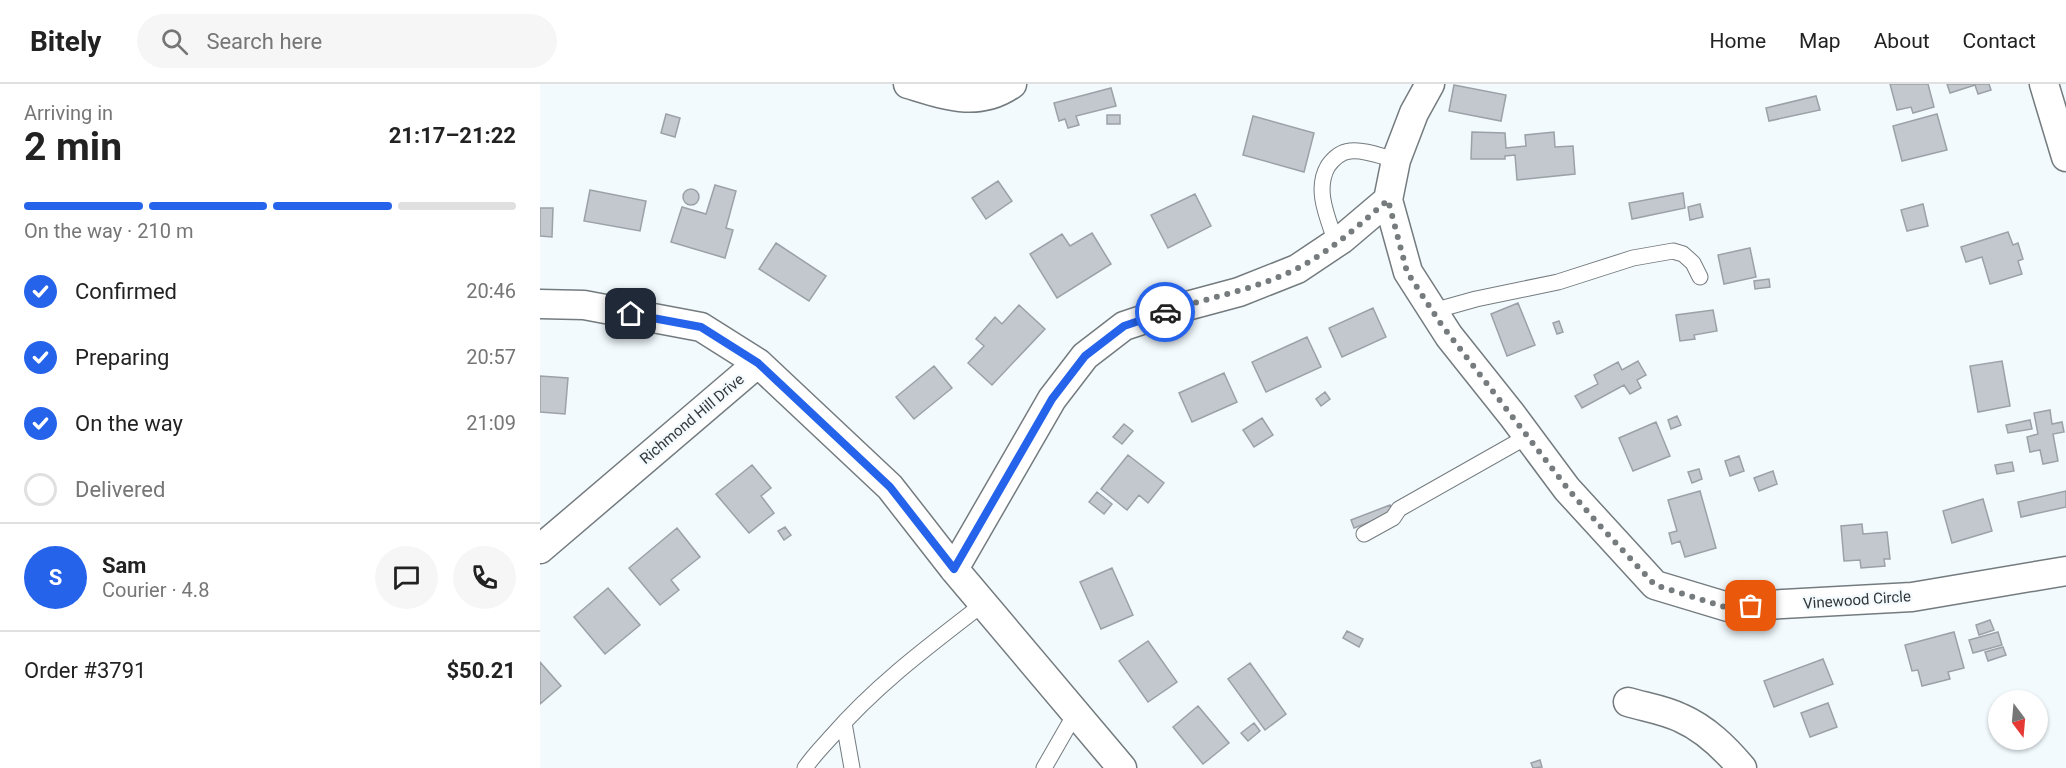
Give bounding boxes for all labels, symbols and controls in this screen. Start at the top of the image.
search box [137,14,557,68]
text: Bitely [30,25,101,58]
icon: search [158,25,191,58]
text: Search here [206,29,322,54]
text: Home [1710,29,1766,53]
text: Map [1799,29,1841,53]
text: About [1874,29,1930,53]
text: Contact [1963,29,2036,53]
text: Arriving in [24,101,113,125]
text: 21:17–21:22 [389,123,516,148]
text: 2 min [24,124,122,170]
text: On the way · 210 m [24,219,193,243]
icon: check [24,275,57,308]
text: Confirmed [75,279,177,304]
text: 20:46 [466,279,516,303]
courier [1135,282,1195,342]
pin [605,288,656,339]
icon: car [1149,296,1182,329]
icon: home [614,297,647,330]
icon: check [24,341,57,374]
text: Preparing [75,345,169,370]
text: 20:57 [466,345,516,369]
street label: Richmond Hill Drive [636,370,748,468]
icon: check [24,407,57,440]
text: On the way [75,411,183,436]
text: 21:09 [466,411,516,435]
text: Delivered [75,477,165,502]
button: chat [375,546,438,609]
button: phone [453,546,516,609]
text: Sam [102,553,146,578]
text: S [49,565,62,590]
text: Courier · 4.8 [102,578,209,602]
pin [1725,580,1776,631]
street label: Vinewood Circle [1803,587,1911,613]
icon: bag [1734,589,1767,622]
text: Order #3791 [24,658,146,683]
text: $50.21 [447,658,516,683]
north arrow [1988,690,2048,750]
map controls [1988,690,2048,750]

